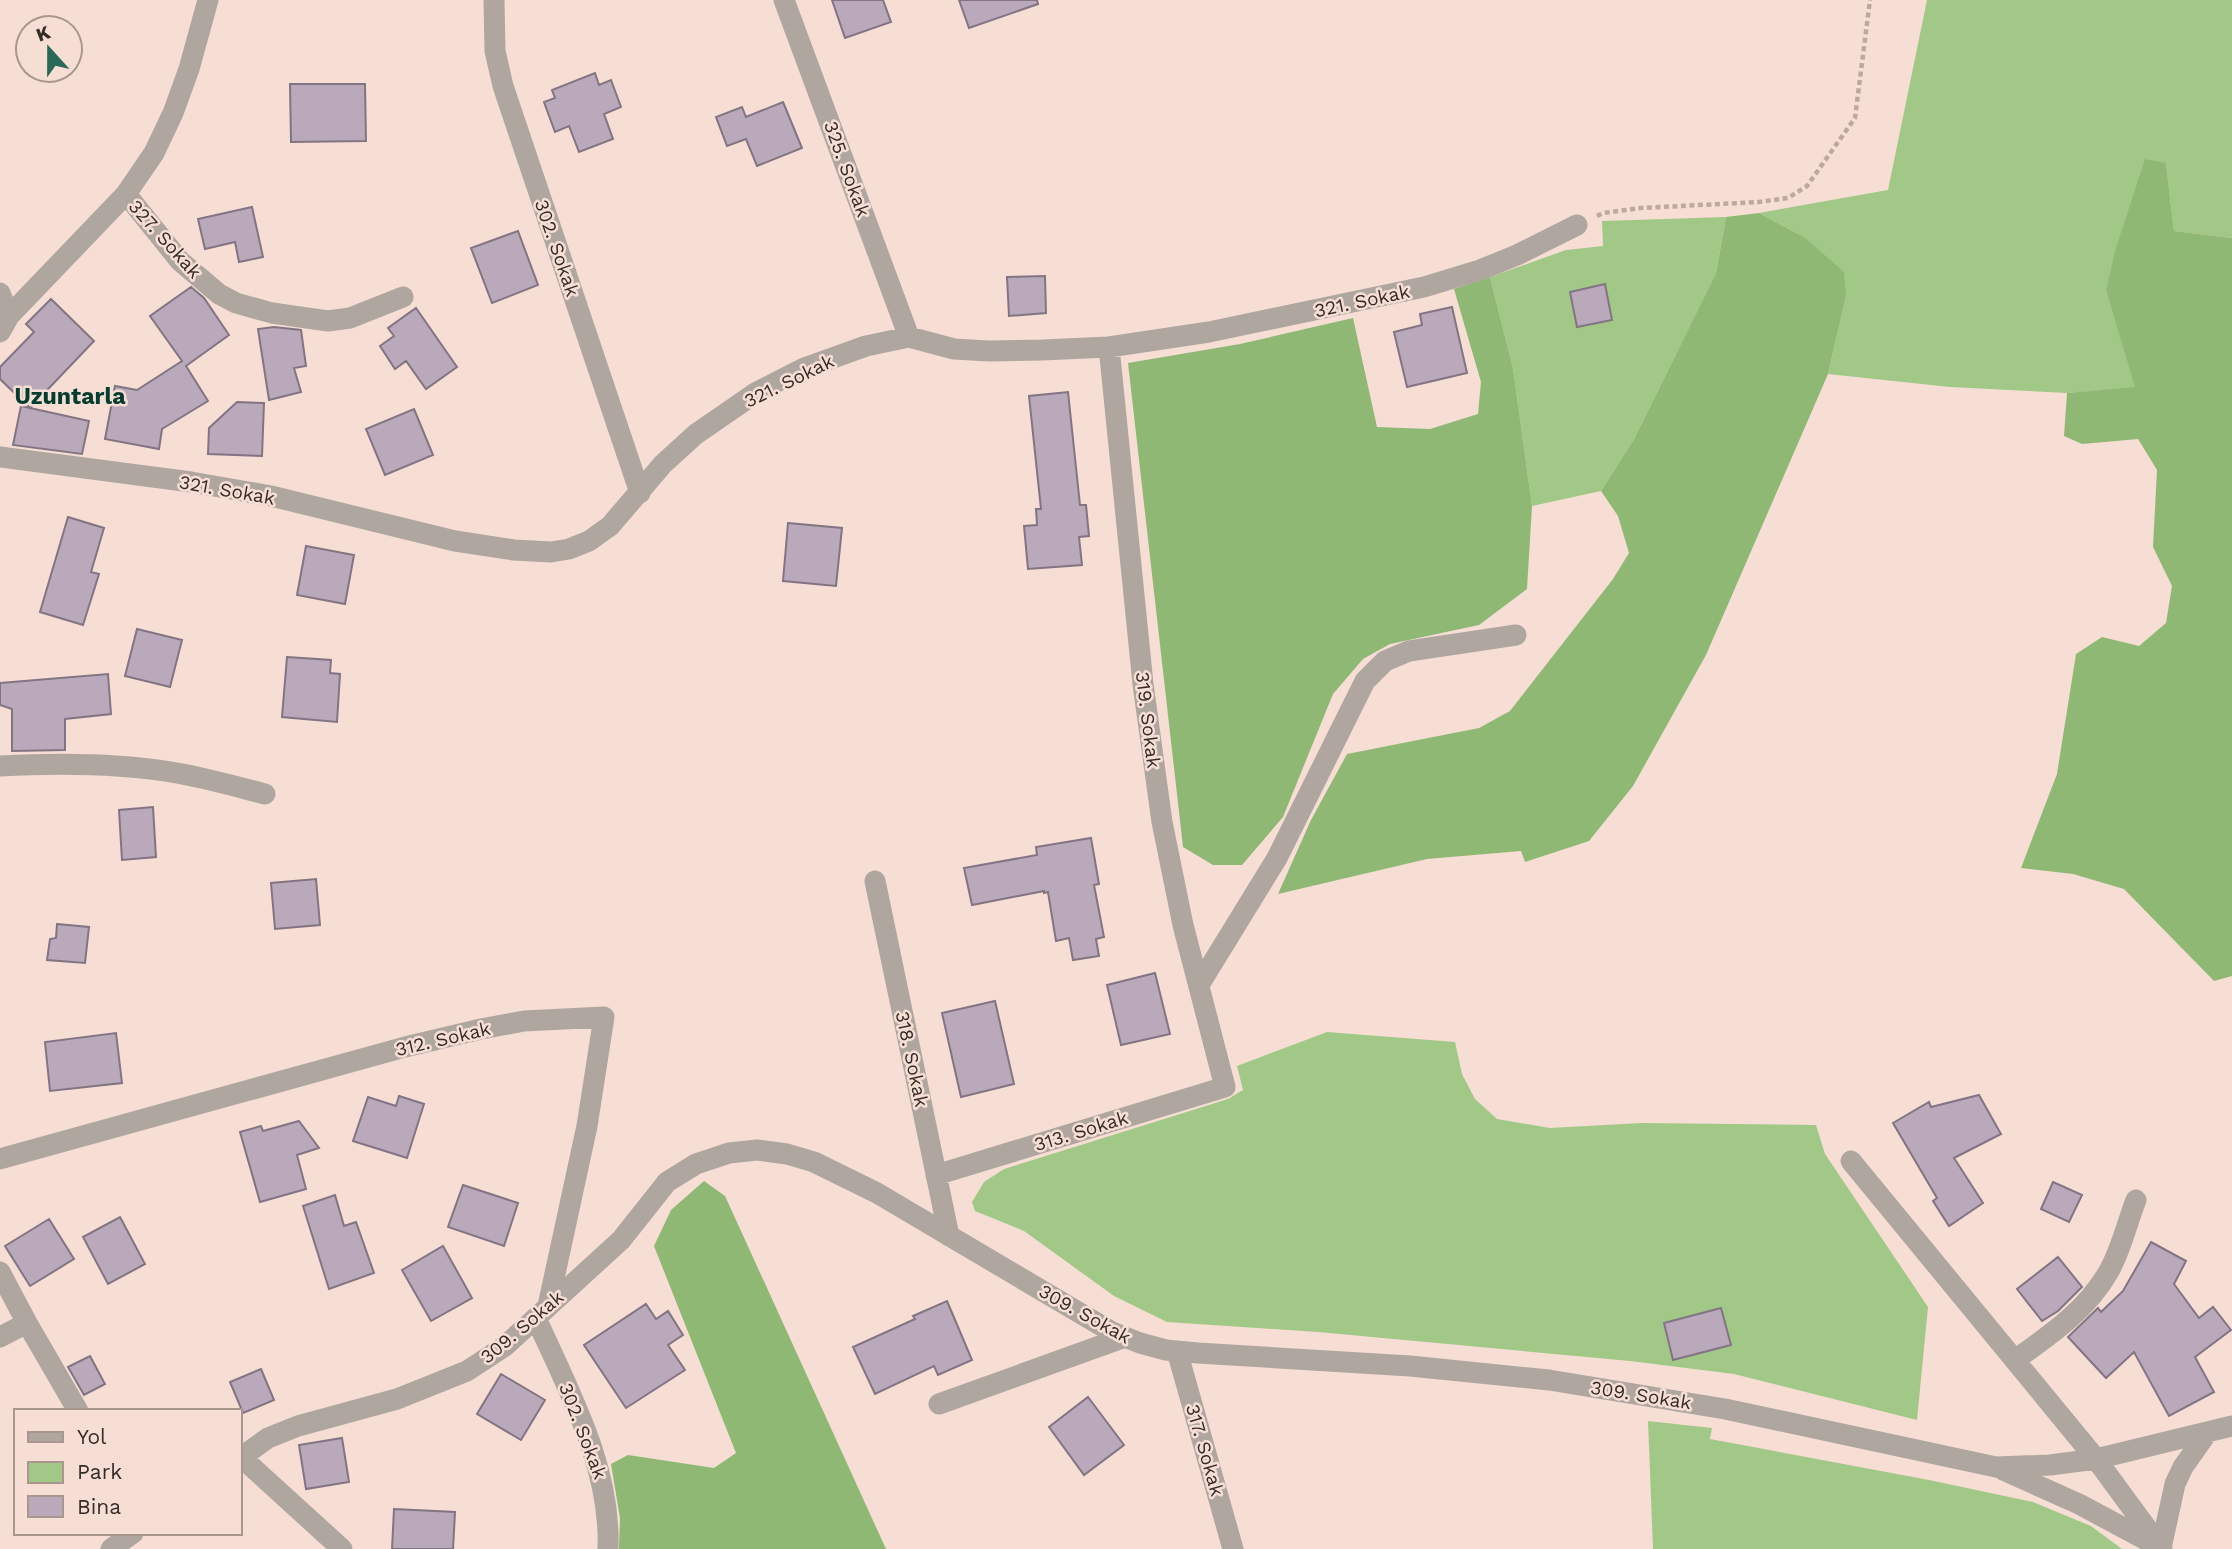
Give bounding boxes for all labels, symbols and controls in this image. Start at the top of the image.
north arrow [14,14,84,84]
text: K [33,20,53,47]
street label: 325. Sokak [819,118,875,220]
street label: 327. Sokak [124,195,206,283]
street label: 302. Sokak [530,196,584,300]
street label: 321. Sokak [1312,280,1412,322]
street label: 321. Sokak [740,349,838,413]
district label: Uzuntarla [14,383,126,410]
street label: 321. Sokak [177,470,277,510]
street label: 319. Sokak [1131,670,1165,770]
street label: 318. Sokak [891,1009,933,1109]
street label: 312. Sokak [393,1017,493,1061]
street label: 313. Sokak [1031,1106,1131,1156]
street label: 309. Sokak [1035,1279,1135,1349]
street label: 309. Sokak [476,1285,568,1368]
street label: 309. Sokak [1589,1376,1693,1414]
street label: 302. Sokak [554,1380,612,1483]
street label: 317. Sokak [1181,1401,1229,1499]
legend [14,1409,242,1535]
text: Yol [77,1424,107,1449]
text: Park [77,1459,122,1484]
text: Bina [77,1494,121,1519]

